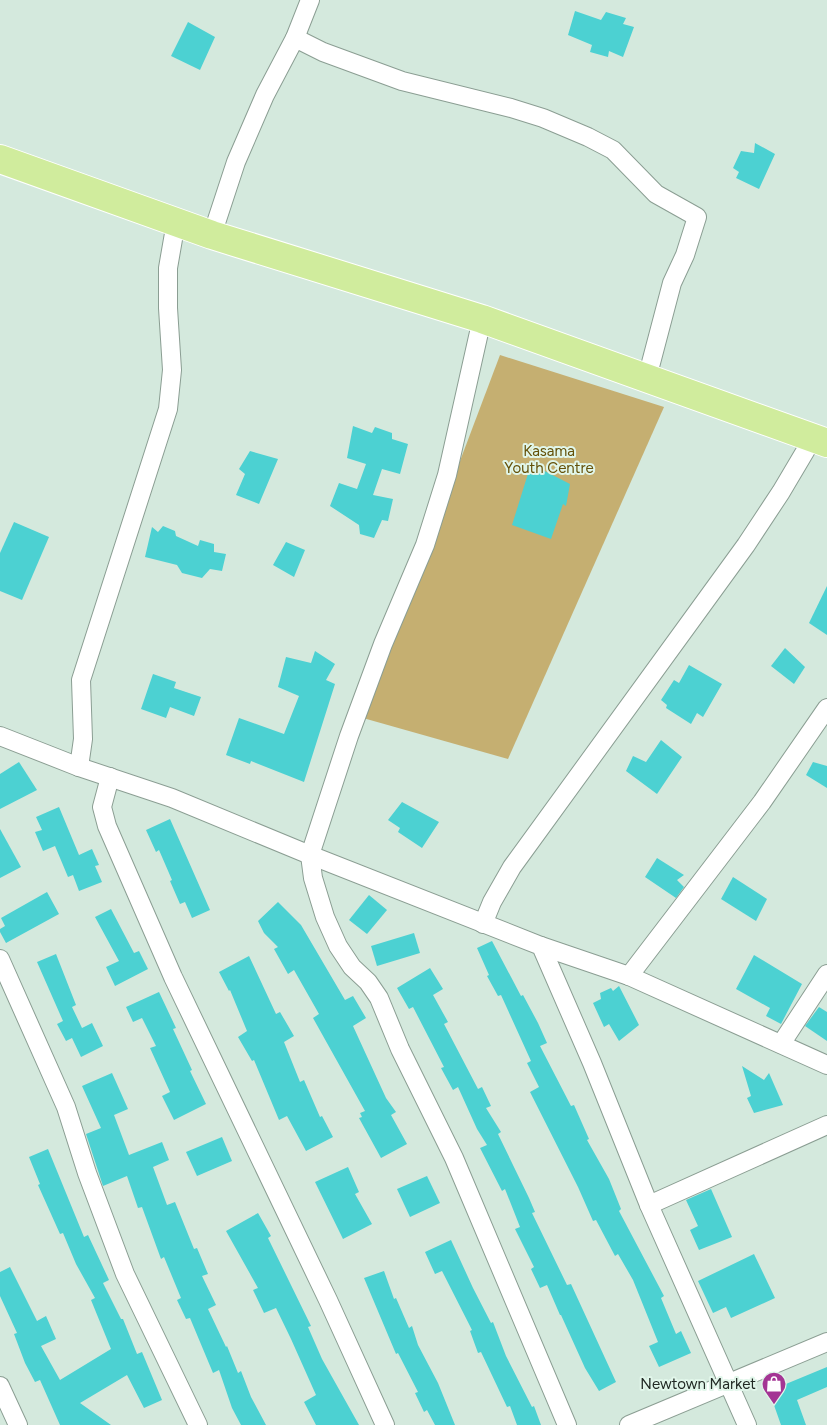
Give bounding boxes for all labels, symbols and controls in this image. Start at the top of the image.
park label: Kasama Youth Centre [504,442,594,477]
shop icon: Newtown Market [761,1371,787,1405]
place label: Newtown Market [640,1375,756,1393]

